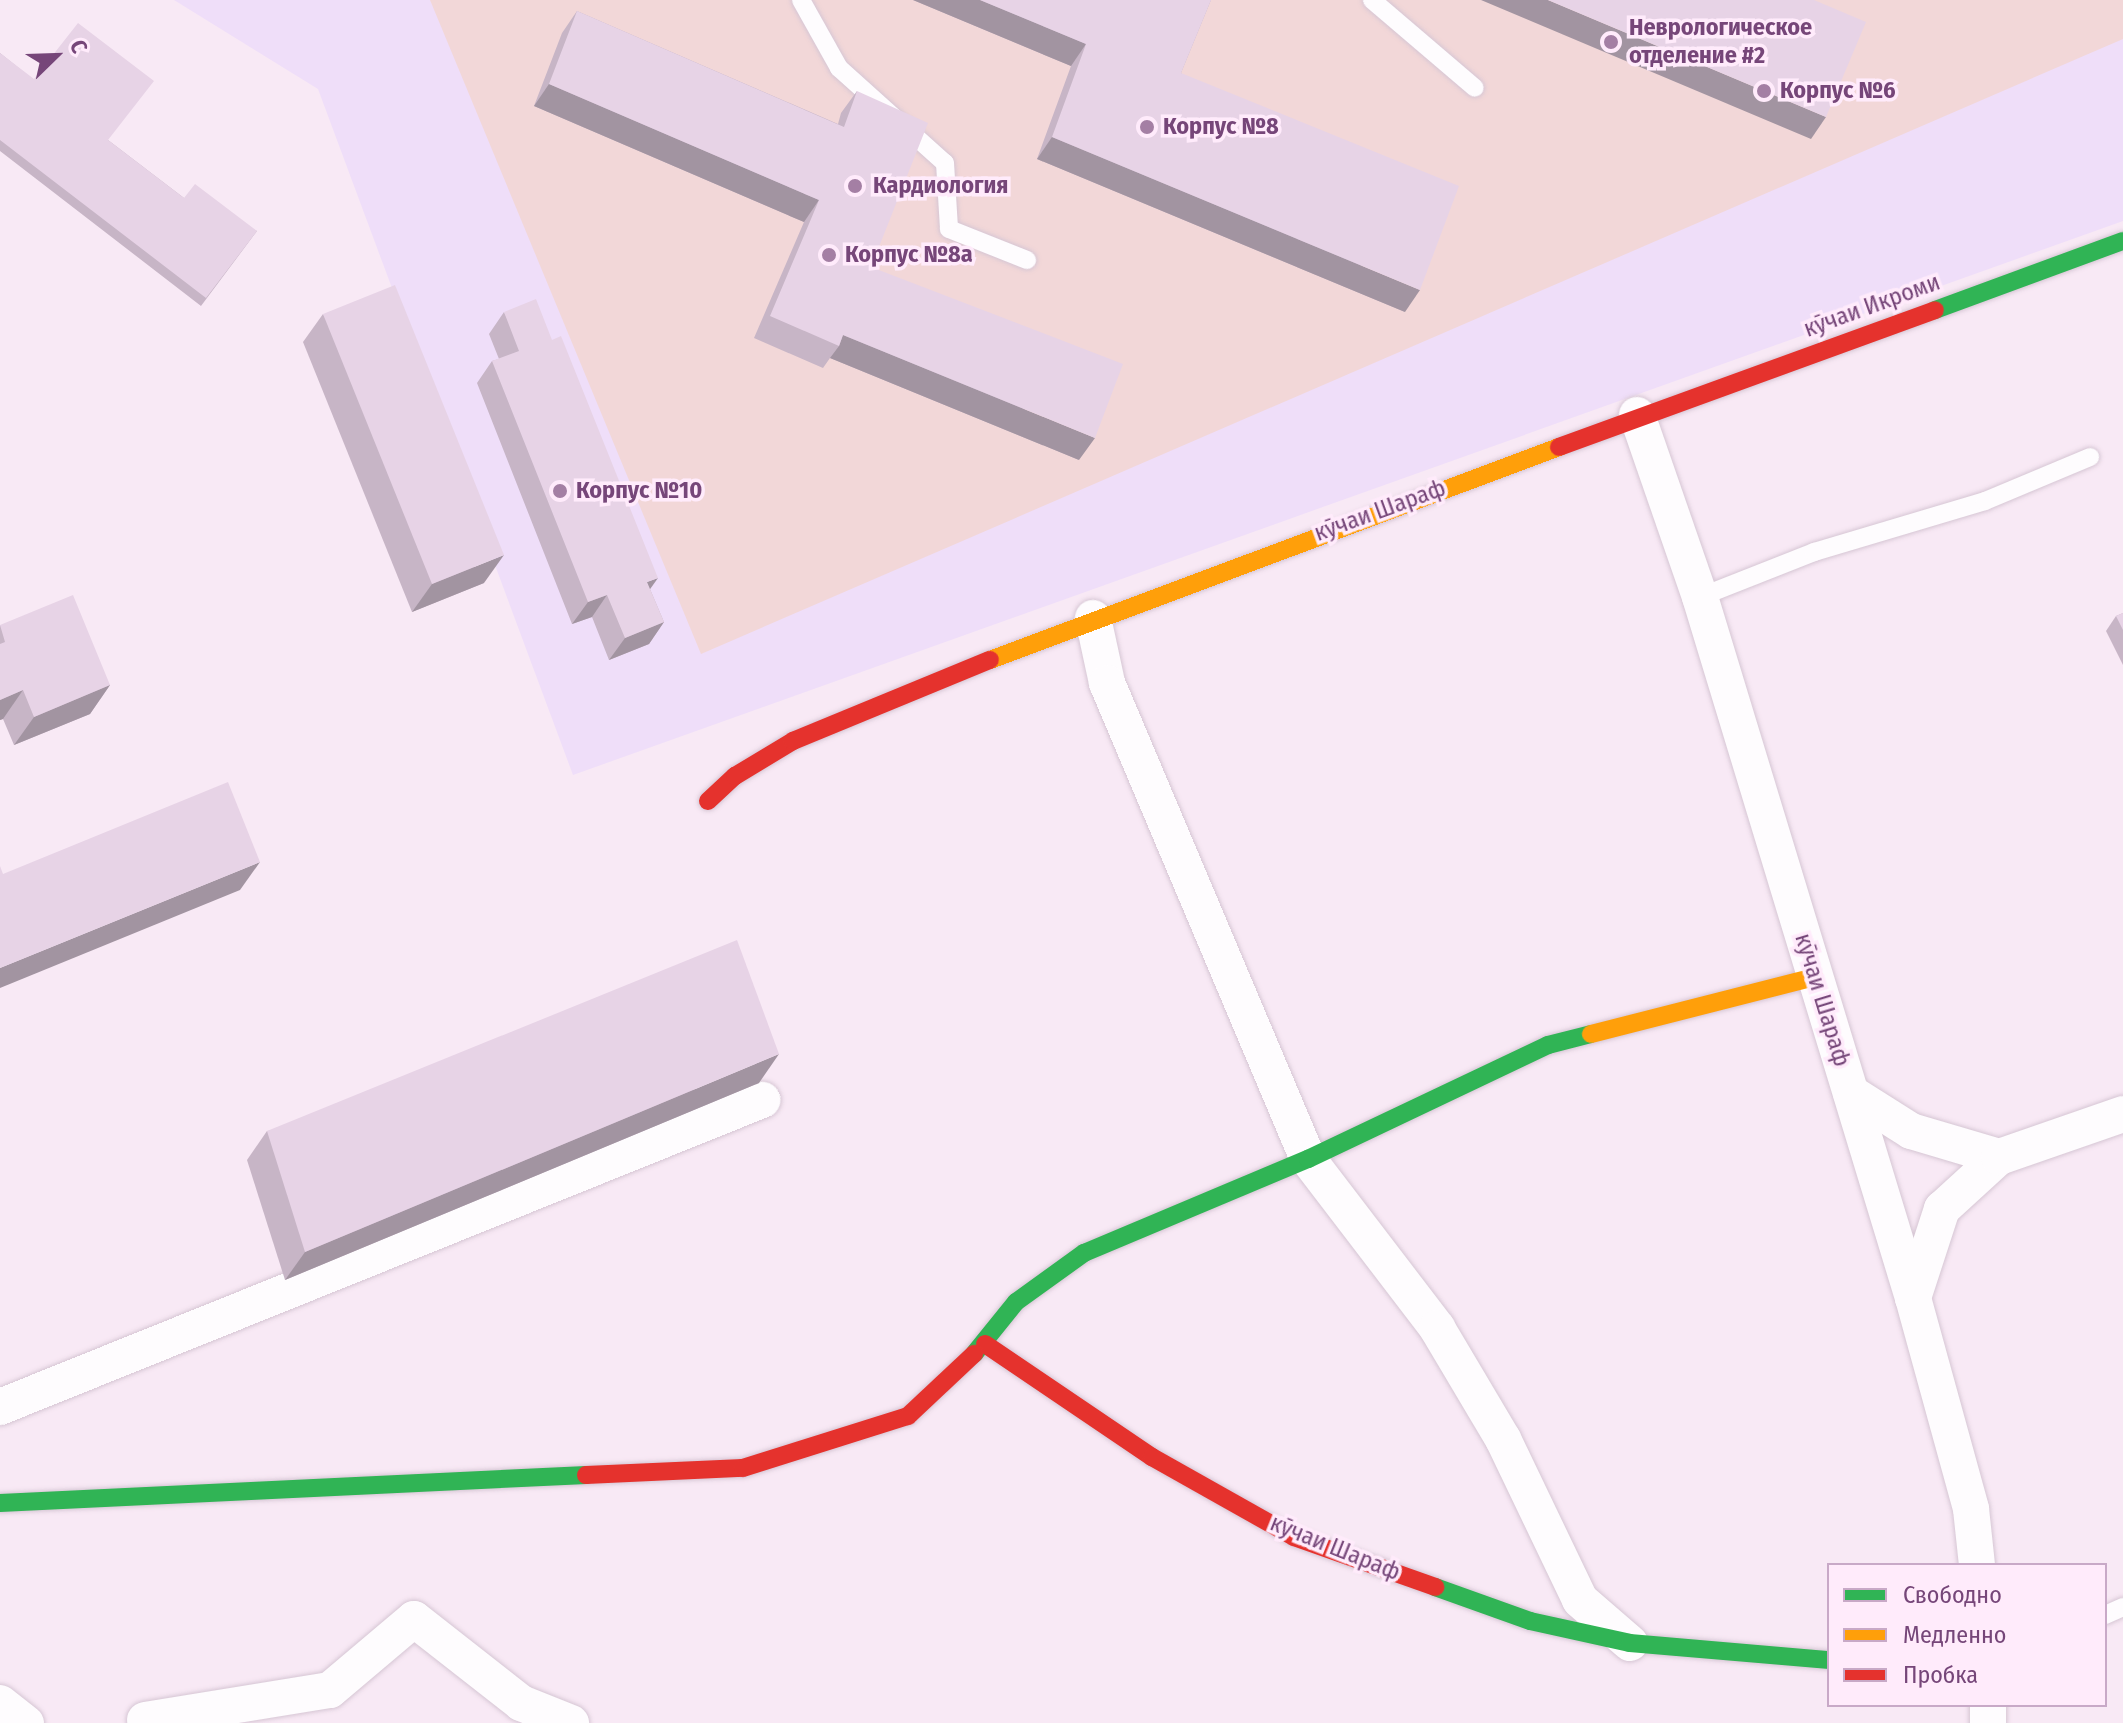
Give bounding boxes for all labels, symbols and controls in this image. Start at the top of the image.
place label: Неврологическое отделение #2 [1629,14,1812,70]
north arrow [16,16,96,96]
marker: Неврологическое отделение #2 [1600,31,1622,53]
text: С [64,36,93,57]
place label: Корпус №6 [1780,77,1896,105]
marker: Корпус №6 [1755,82,1773,100]
place label: Корпус №8 [1163,113,1279,141]
marker: Корпус №8 [1138,118,1156,136]
place label: Кардиология [873,172,1008,200]
marker: Кардиология [844,175,866,197]
place label: Корпус №8а [845,241,973,269]
marker: Корпус №8а [820,246,838,264]
street label: кӯчаи Икроми [1800,268,1944,344]
street label: кӯчаи Шараф [1310,474,1450,548]
place label: Корпус №10 [576,477,702,505]
marker: Корпус №10 [551,482,569,500]
street label: кӯчаи Шараф [1788,930,1856,1070]
street label: кӯчаи Шараф [1266,1509,1404,1587]
legend [1827,1563,2107,1707]
text: Свободно [1903,1581,2002,1609]
text: Медленно [1903,1621,2006,1649]
text: Пробка [1903,1661,1978,1689]

